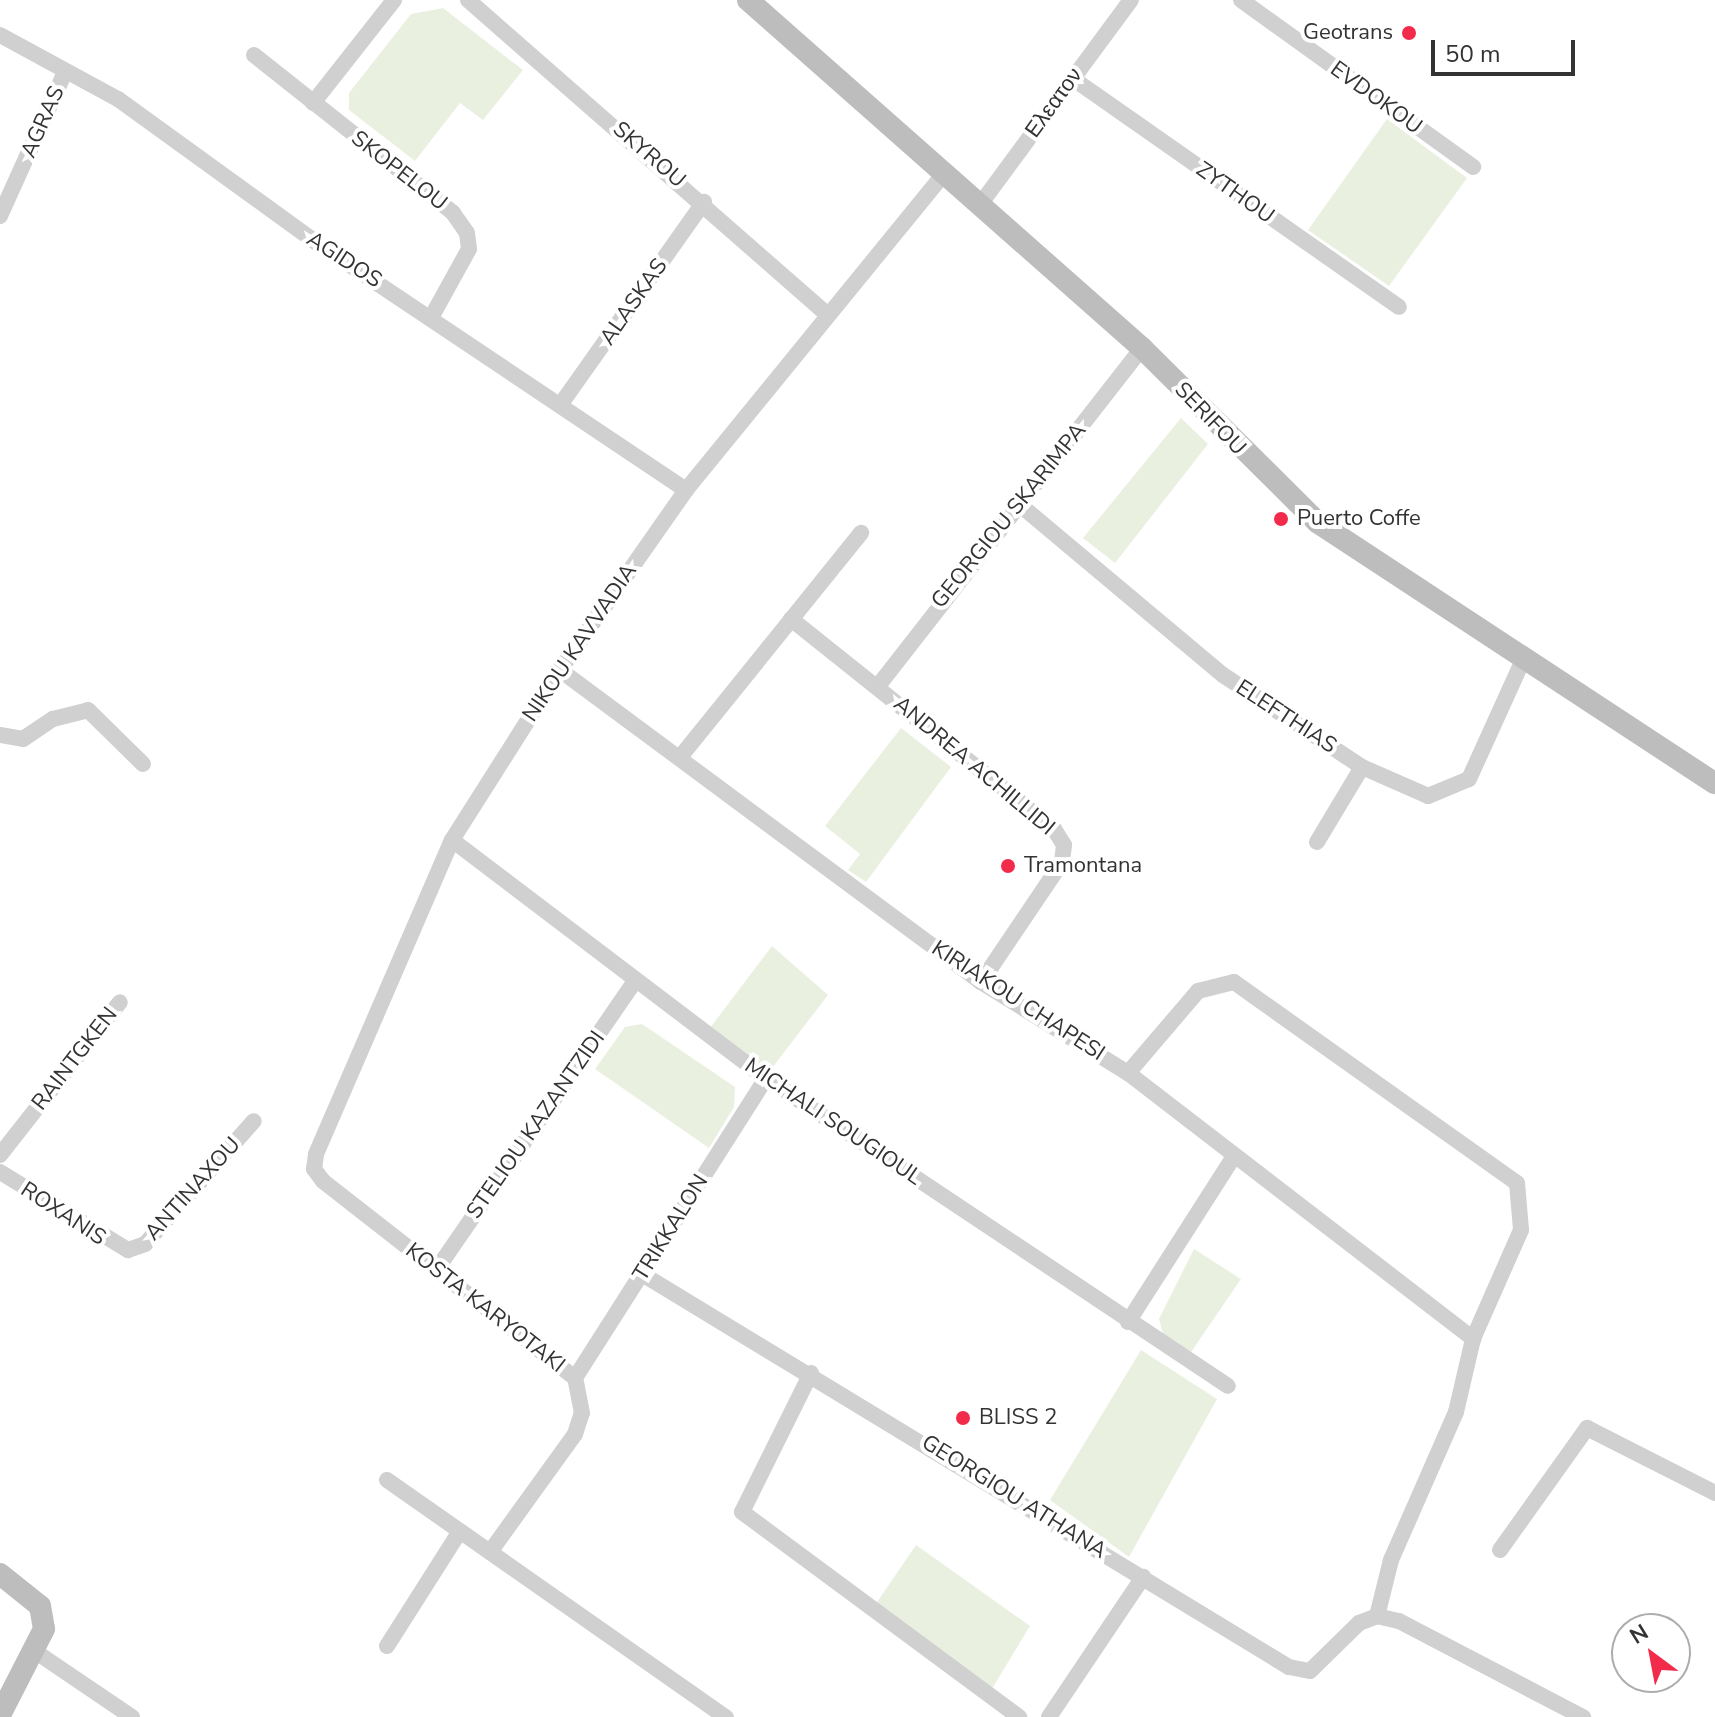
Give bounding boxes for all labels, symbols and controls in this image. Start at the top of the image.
place label: Geotrans [1303,20,1393,46]
marker: Geotrans [1400,24,1418,42]
scale bar [1435,24,1579,74]
text: 50 m [1445,38,1501,70]
street label: EVDOKOU [1325,56,1427,140]
street label: Ελεατον [1020,63,1088,143]
street label: AGRAS [16,82,70,162]
street label: SKYROU [607,116,691,194]
street label: SKOPELOU [346,125,452,217]
street label: ZYTHOU [1191,157,1279,229]
street label: AGIDOS [302,226,386,294]
street label: ALASKAS [595,254,673,350]
street label: SERIFOU [1169,377,1251,461]
street label: GEORGIOU SKARIMPA [926,418,1092,614]
place label: Puerto Coffe [1297,506,1421,532]
marker: Puerto Coffe [1272,510,1290,528]
street label: NIKOU KAVVADIA [517,559,643,727]
street label: ELEFTHIAS [1231,675,1341,759]
street label: ANDREA ACHILLIDI [888,691,1060,841]
place label: Tramontana [1024,853,1142,879]
marker: Tramontana [999,857,1017,875]
street label: KIRIAKOU CHAPESI [927,935,1109,1067]
street label: RAINTGKEN [27,1002,123,1116]
street label: STELIOU KAZANTZIDI [461,1026,611,1224]
street label: MICHALI SOUGIOUL [739,1053,927,1191]
street label: ANTINAXOU [140,1132,246,1246]
street label: TRIKKALON [628,1170,714,1286]
street label: ROXANIS [15,1177,111,1251]
street label: KOSTA KARYOTAKI [400,1238,570,1378]
place label: BLISS 2 [979,1405,1057,1431]
marker: BLISS 2 [954,1409,972,1427]
street label: GEORGIOU ATHANA [917,1429,1111,1565]
north arrow [1611,1613,1691,1693]
text: N [1624,1617,1654,1651]

